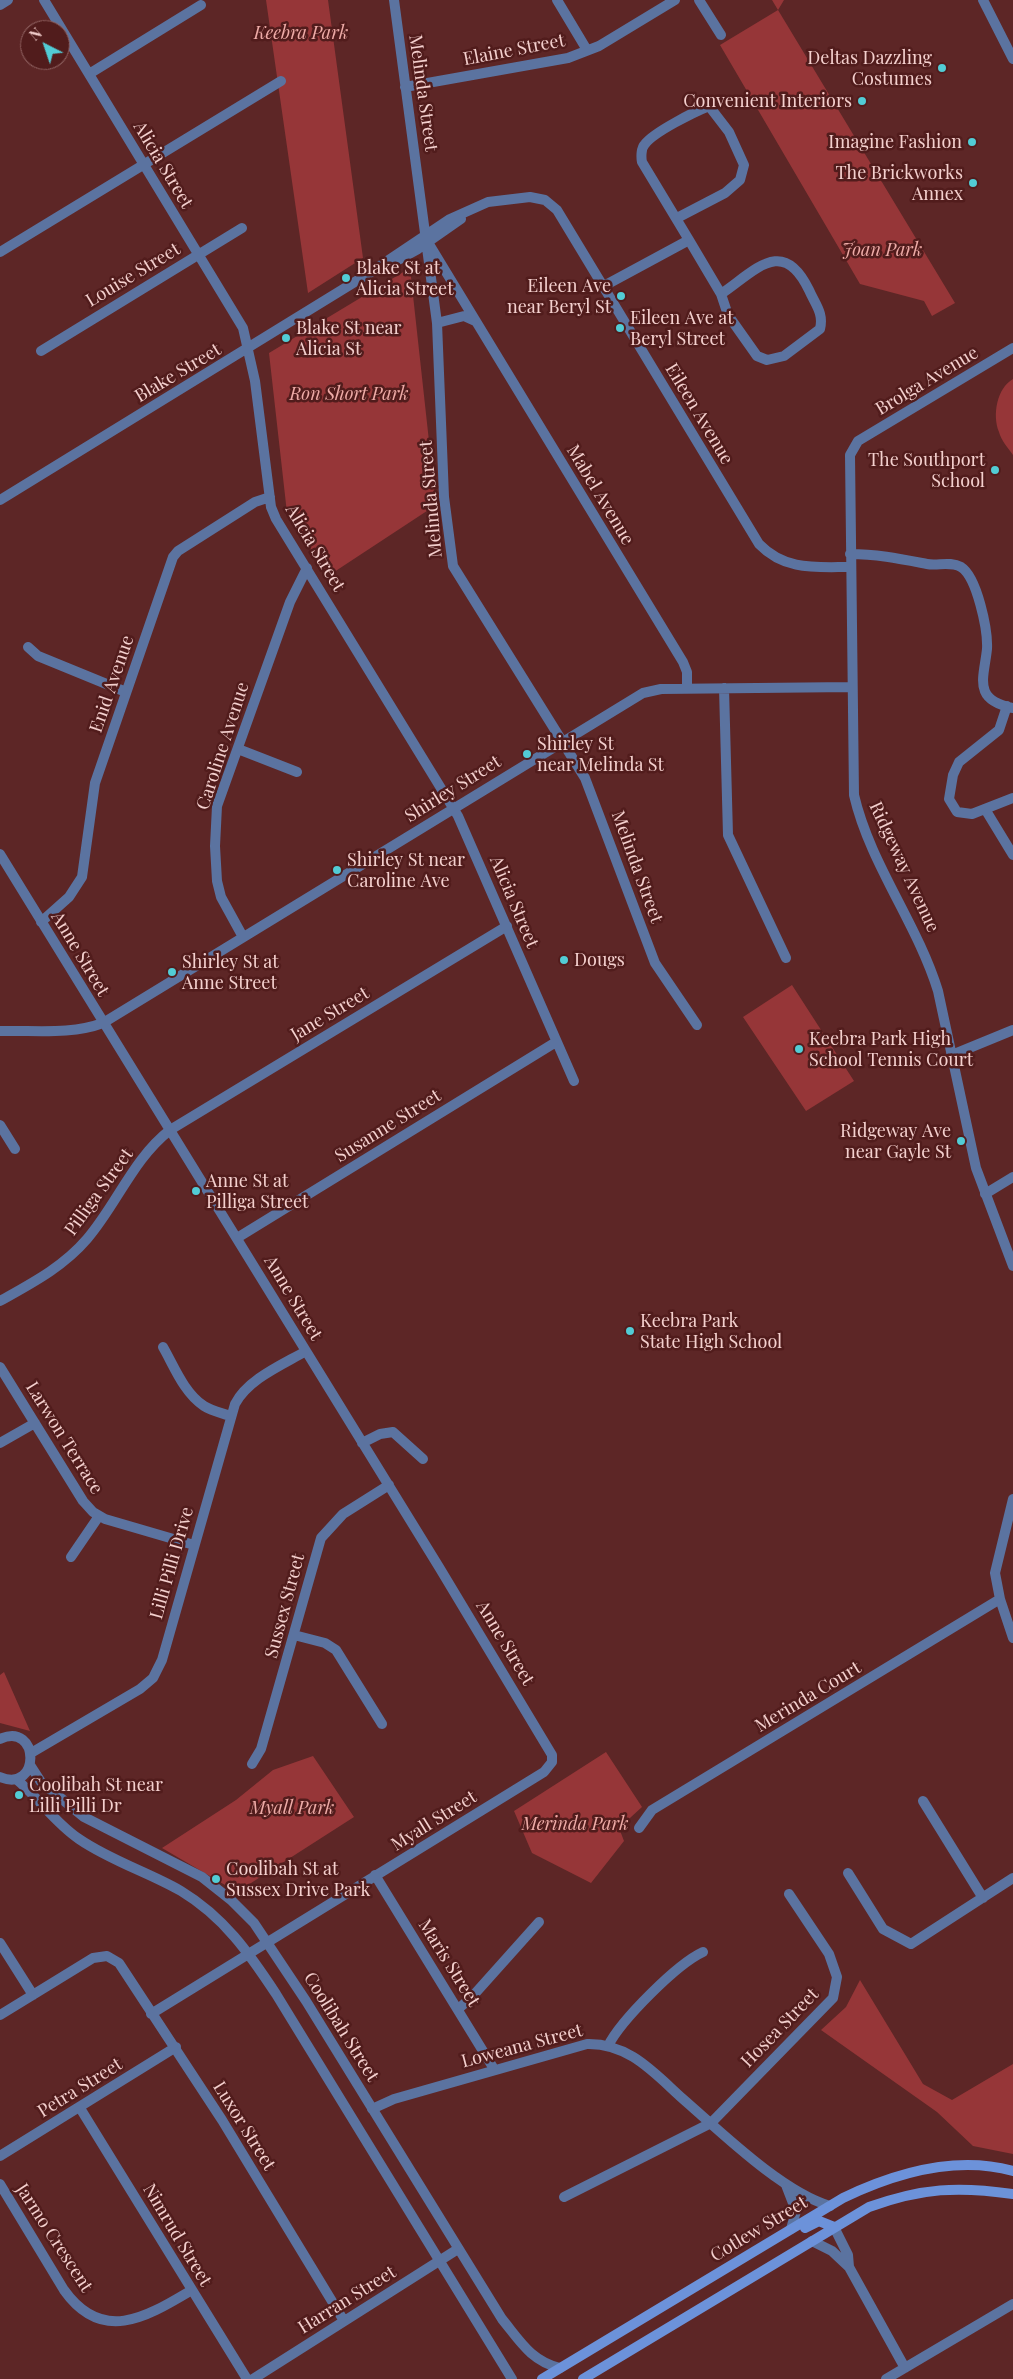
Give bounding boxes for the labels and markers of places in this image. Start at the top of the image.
place label: Deltas Dazzling Costumes [807,47,932,90]
marker: Deltas Dazzling Costumes [936,62,948,74]
place label: Convenient Interiors [683,90,852,112]
marker: Convenient Interiors [856,95,868,107]
place label: Imagine Fashion [828,131,962,153]
marker: Imagine Fashion [966,136,978,148]
place label: The Brickworks Annex [836,162,963,204]
marker: The Brickworks Annex [967,177,979,189]
place label: Blake St at Alicia Street [356,257,454,300]
marker: Blake St at Alicia Street [340,272,352,284]
place label: Eileen Ave near Beryl St [507,275,611,318]
marker: Eileen Ave near Beryl St [615,290,627,302]
place label: Eileen Ave at Beryl Street [630,307,734,350]
place label: Blake St near Alicia St [296,317,402,359]
marker: Eileen Ave at Beryl Street [614,322,626,334]
marker: Blake St near Alicia St [280,332,292,344]
place label: The Southport School [868,449,985,492]
marker: The Southport School [989,464,1001,476]
place label: Shirley St near Melinda St [537,733,664,776]
marker: Shirley St near Melinda St [521,748,533,760]
place label: Shirley St near Caroline Ave [347,849,465,892]
marker: Shirley St near Caroline Ave [331,864,343,876]
place label: Dougs [574,949,625,971]
place label: Shirley St at Anne Street [182,951,279,994]
marker: Dougs [558,954,570,966]
marker: Shirley St at Anne Street [166,966,178,978]
place label: Keebra Park High School Tennis Court [809,1028,973,1070]
marker: Keebra Park High School Tennis Court [793,1043,805,1055]
place label: Ridgeway Ave near Gayle St [840,1120,951,1162]
marker: Ridgeway Ave near Gayle St [955,1135,967,1147]
place label: Anne St at Pilliga Street [206,1170,308,1212]
marker: Anne St at Pilliga Street [190,1185,202,1197]
place label: Keebra Park State High School [640,1310,782,1352]
marker: Keebra Park State High School [624,1325,636,1337]
place label: Coolibah St near Lilli Pilli Dr [29,1774,163,1816]
marker: Coolibah St near Lilli Pilli Dr [13,1789,25,1801]
place label: Coolibah St at Sussex Drive Park [226,1858,370,1900]
marker: Coolibah St at Sussex Drive Park [210,1873,222,1885]

